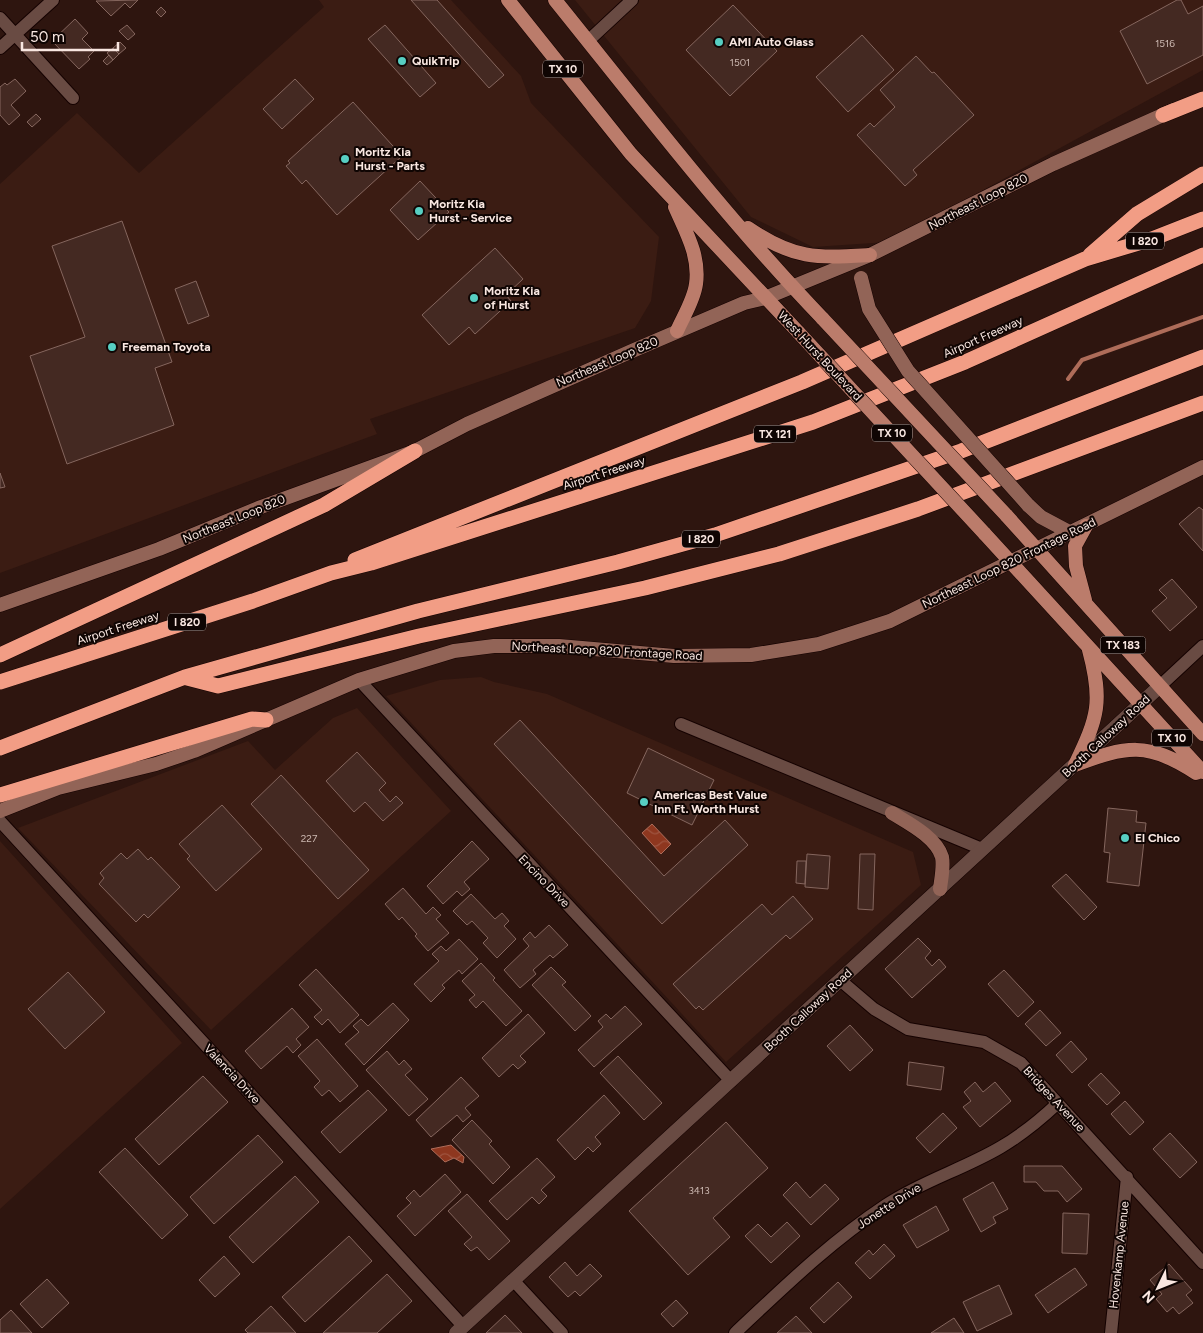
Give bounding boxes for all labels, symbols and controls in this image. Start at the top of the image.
scale bar [22,20,119,52]
text: 50 m [30,28,65,46]
place label: AMI Auto Glass [729,35,814,49]
marker: AMI Auto Glass [713,36,725,48]
house number: 1516 [1155,37,1175,50]
place label: QuikTrip [412,54,459,68]
marker: QuikTrip [396,55,408,67]
house number: 1501 [730,56,750,69]
road number: TX 10 [543,61,583,78]
place label: Moritz Kia Hurst - Parts [355,145,425,173]
marker: Moritz Kia Hurst - Parts [339,153,351,165]
street label: Northeast Loop 820 [926,171,1030,233]
place label: Moritz Kia Hurst - Service [429,197,512,225]
marker: Moritz Kia Hurst - Service [413,205,425,217]
road number: I 820 [1126,232,1164,250]
place label: Moritz Kia of Hurst [484,284,540,312]
marker: Moritz Kia of Hurst [468,292,480,304]
street label: West Hurst Boulevard [775,308,865,404]
street label: Airport Freeway [941,313,1026,361]
street label: Northeast Loop 820 [554,334,660,390]
place label: Freeman Toyota [122,340,211,354]
marker: Freeman Toyota [106,341,118,353]
road number: TX 10 [872,424,912,442]
road number: TX 121 [754,426,796,442]
street label: Airport Freeway [561,453,648,493]
street label: Northeast Loop 820 [181,492,288,546]
street label: Northeast Loop 820 Frontage Road [920,515,1098,611]
road number: I 820 [682,530,720,548]
street label: Airport Freeway [75,608,162,648]
road number: I 820 [168,614,206,630]
road number: TX 183 [1100,636,1146,654]
street label: Northeast Loop 820 Frontage Road [511,639,703,663]
street label: Booth Calloway Road [1059,692,1153,780]
road number: TX 10 [1152,730,1192,746]
place label: Americas Best Value Inn Ft. Worth Hurst [654,788,767,816]
marker: Americas Best Value Inn Ft. Worth Hurst [638,796,650,808]
place label: El Chico [1135,831,1180,845]
house number: 227 [301,832,318,845]
marker: El Chico [1119,832,1131,844]
street label: Encino Drive [516,852,573,910]
street label: Booth Calloway Road [761,966,855,1054]
street label: Valencia Drive [201,1041,263,1107]
street label: Bridges Avenue [1020,1064,1088,1135]
street label: Jonette Drive [855,1180,924,1232]
house number: 3413 [688,1184,710,1197]
street label: Hovenkamp Avenue [1106,1200,1132,1309]
north arrow [1133,1263,1183,1313]
text: N [1139,1287,1159,1306]

